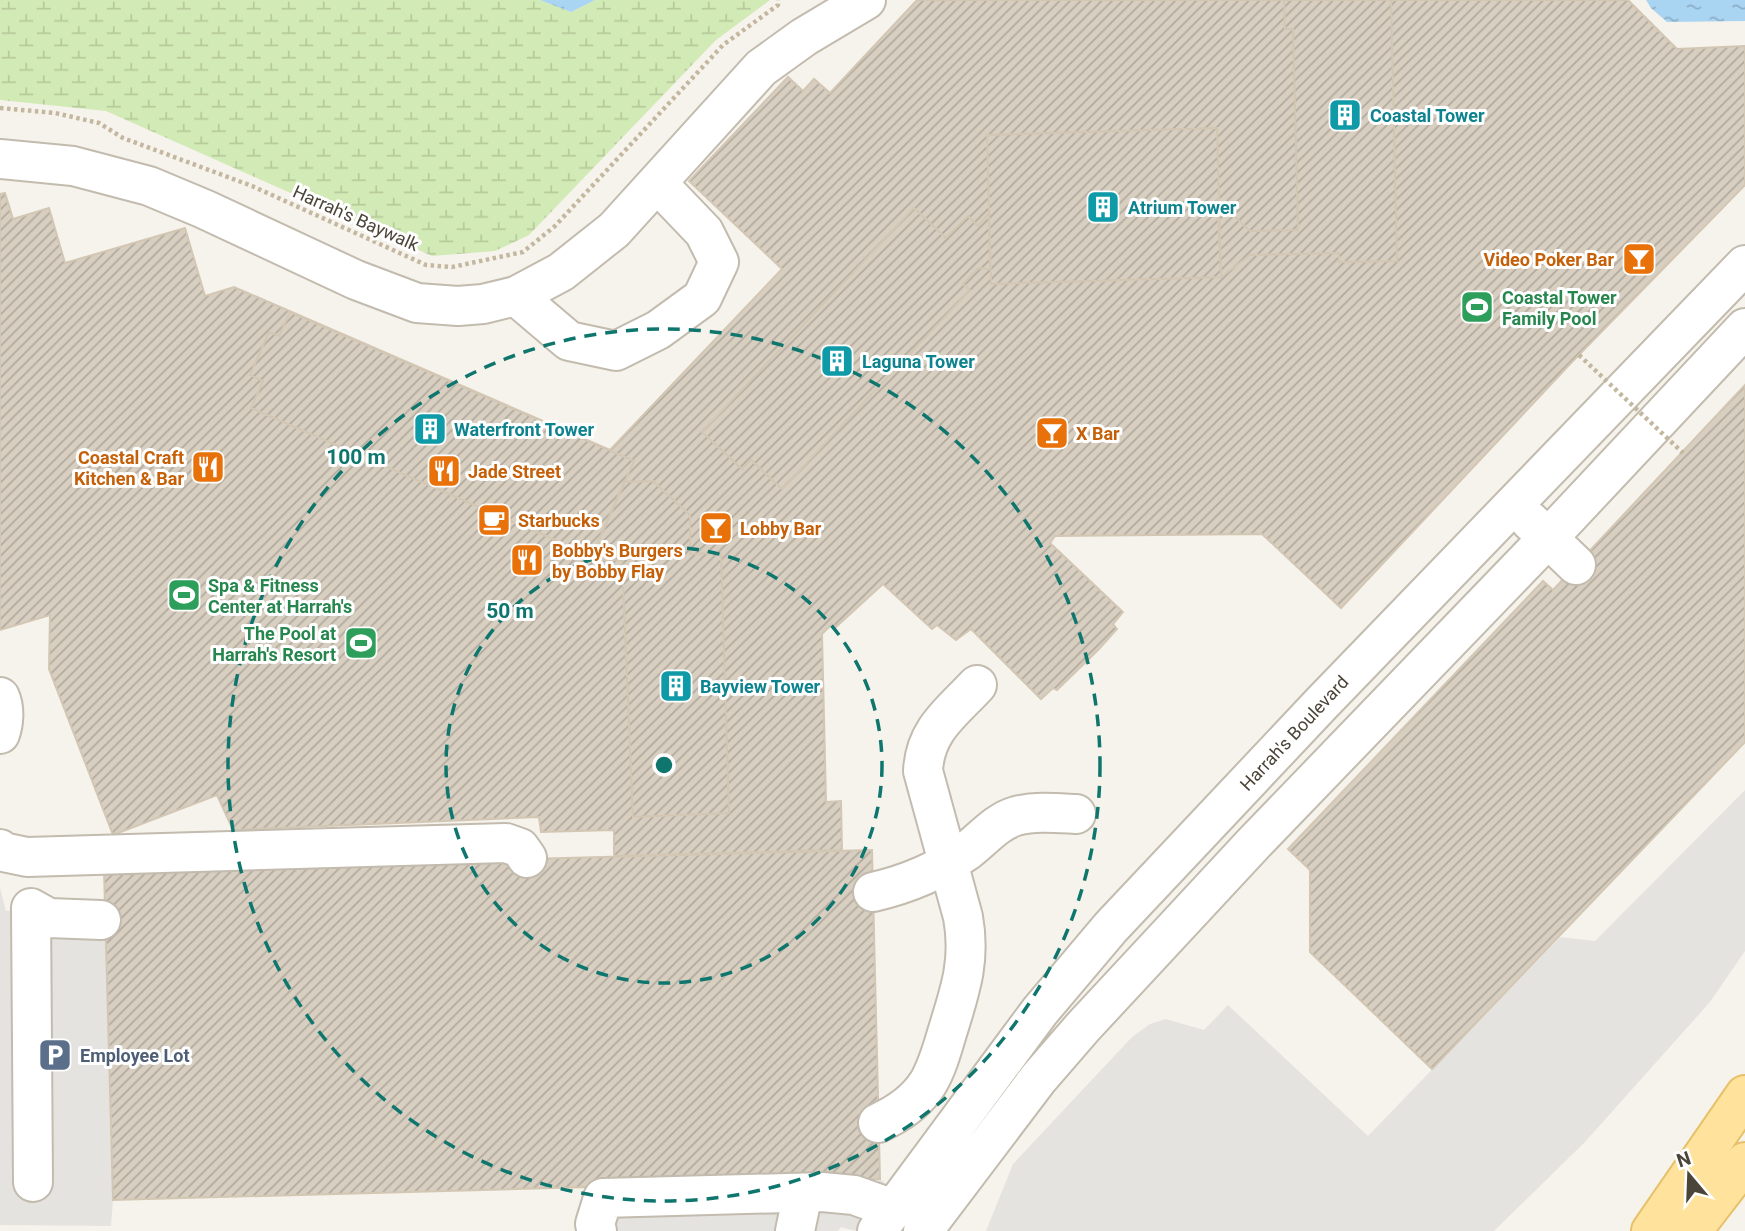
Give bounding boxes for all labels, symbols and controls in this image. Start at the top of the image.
building icon: Coastal Tower [1326,96,1364,134]
place label: Coastal Tower [1370,105,1485,126]
street label: Harrah's Baywalk [290,181,423,256]
building icon: Atrium Tower [1084,188,1122,226]
place label: Atrium Tower [1128,197,1237,218]
bar icon: Video Poker Bar [1620,240,1658,278]
place label: Video Poker Bar [1483,249,1614,270]
place label: Coastal Tower Family Pool [1502,287,1617,329]
sports icon: Coastal Tower Family Pool [1458,288,1496,326]
building icon: Laguna Tower [818,342,856,380]
place label: Laguna Tower [862,351,975,372]
building icon: Waterfront Tower [411,410,449,448]
bar icon: X Bar [1033,414,1071,452]
place label: Waterfront Tower [454,419,594,440]
place label: X Bar [1076,423,1120,444]
text: 100 m [326,445,386,469]
place label: Coastal Craft Kitchen & Bar [74,447,184,489]
restaurant icon: Coastal Craft Kitchen & Bar [189,448,227,486]
restaurant icon: Jade Street [425,452,463,490]
place label: Jade Street [468,461,561,482]
cafe icon: Starbucks [475,501,513,539]
bar icon: Lobby Bar [697,509,735,547]
place label: Starbucks [518,510,600,531]
place label: Lobby Bar [740,518,822,539]
place label: Bobby's Burgers by Bobby Flay [552,540,683,582]
restaurant icon: Bobby's Burgers by Bobby Flay [508,541,546,579]
place label: Spa & Fitness Center at Harrah's [208,575,352,617]
sports icon: Spa & Fitness Center at Harrah's [165,576,203,614]
text: 50 m [486,599,534,623]
place label: The Pool at Harrah's Resort [212,623,336,665]
sports icon: The Pool at Harrah's Resort [342,624,380,662]
building icon: Bayview Tower [657,667,695,705]
street label: Harrah's Boulevard [1235,671,1353,795]
place label: Bayview Tower [700,676,821,697]
centre of rings [652,753,676,777]
parking icon: Employee Lot [36,1036,74,1074]
place label: Employee Lot [80,1045,190,1066]
north arrow [1654,1140,1724,1210]
text: N [1674,1146,1694,1172]

